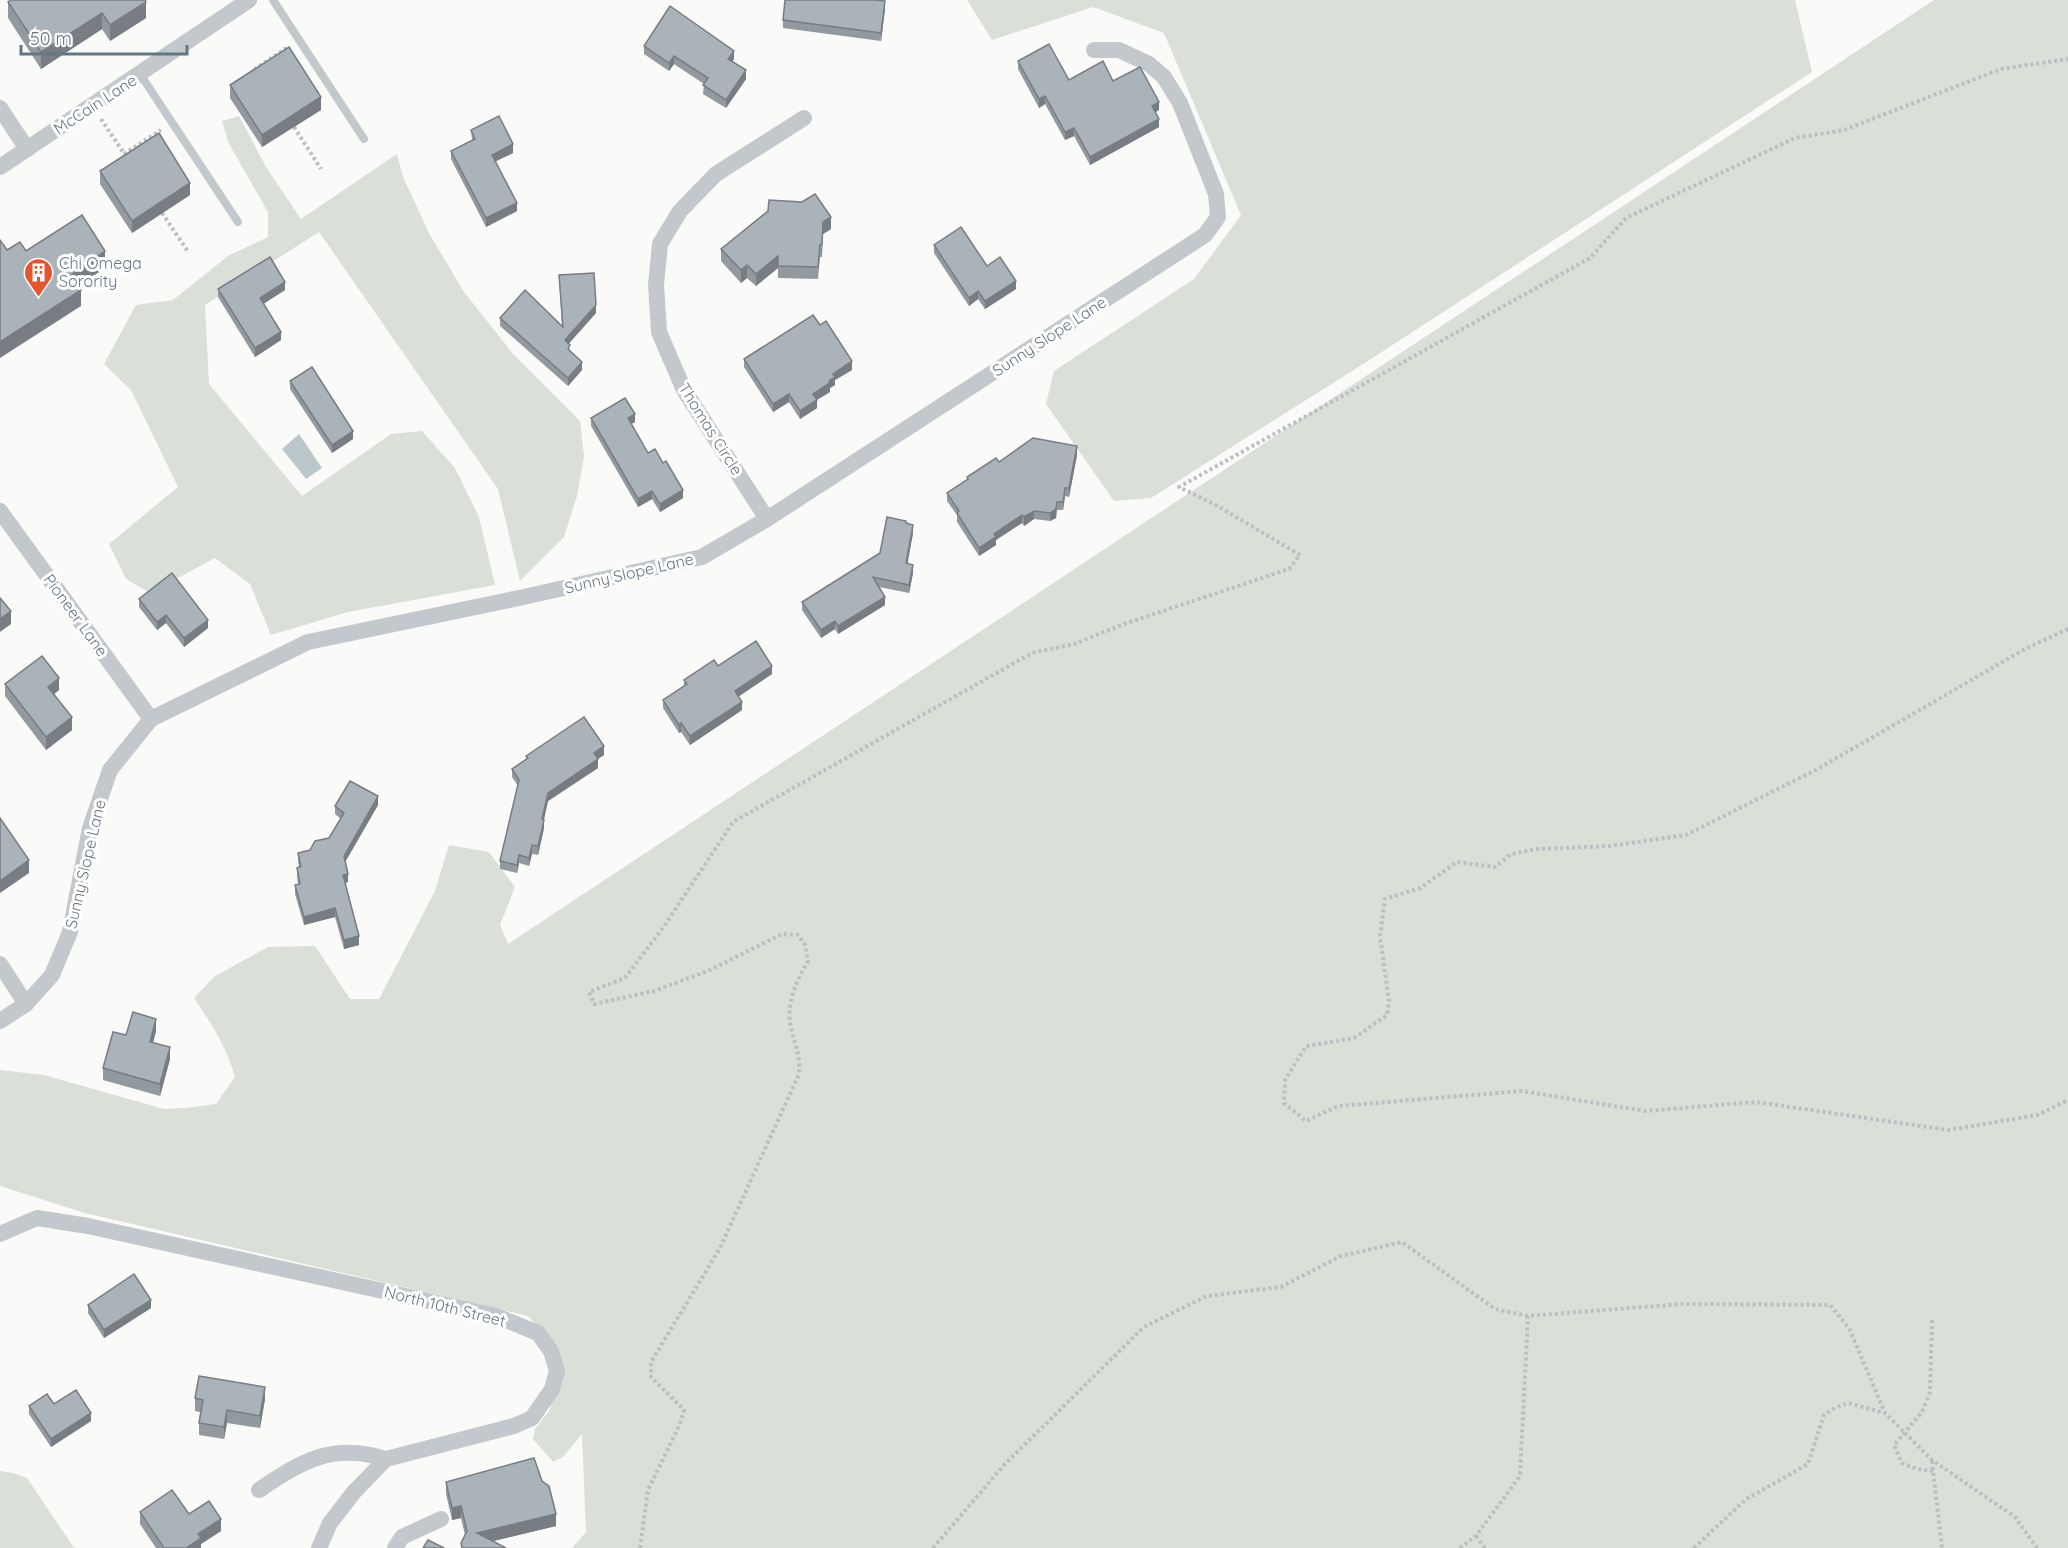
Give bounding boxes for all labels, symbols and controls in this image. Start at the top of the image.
scale bar [21,18,188,56]
text: 50 m [30,27,72,50]
street label: McCain Lane [50,70,140,138]
place label: Chi Omega Sorority [59,253,142,291]
building icon: Chi Omega Sorority [22,256,54,298]
street label: Sunny Slope Lane [988,292,1110,380]
street label: Thomas Circle [675,379,747,479]
street label: Sunny Slope Lane [563,548,695,598]
street label: Pioneer Lane [39,570,113,660]
street label: Sunny Slope Lane [60,798,110,930]
street label: North 10th Street [382,1281,508,1331]

